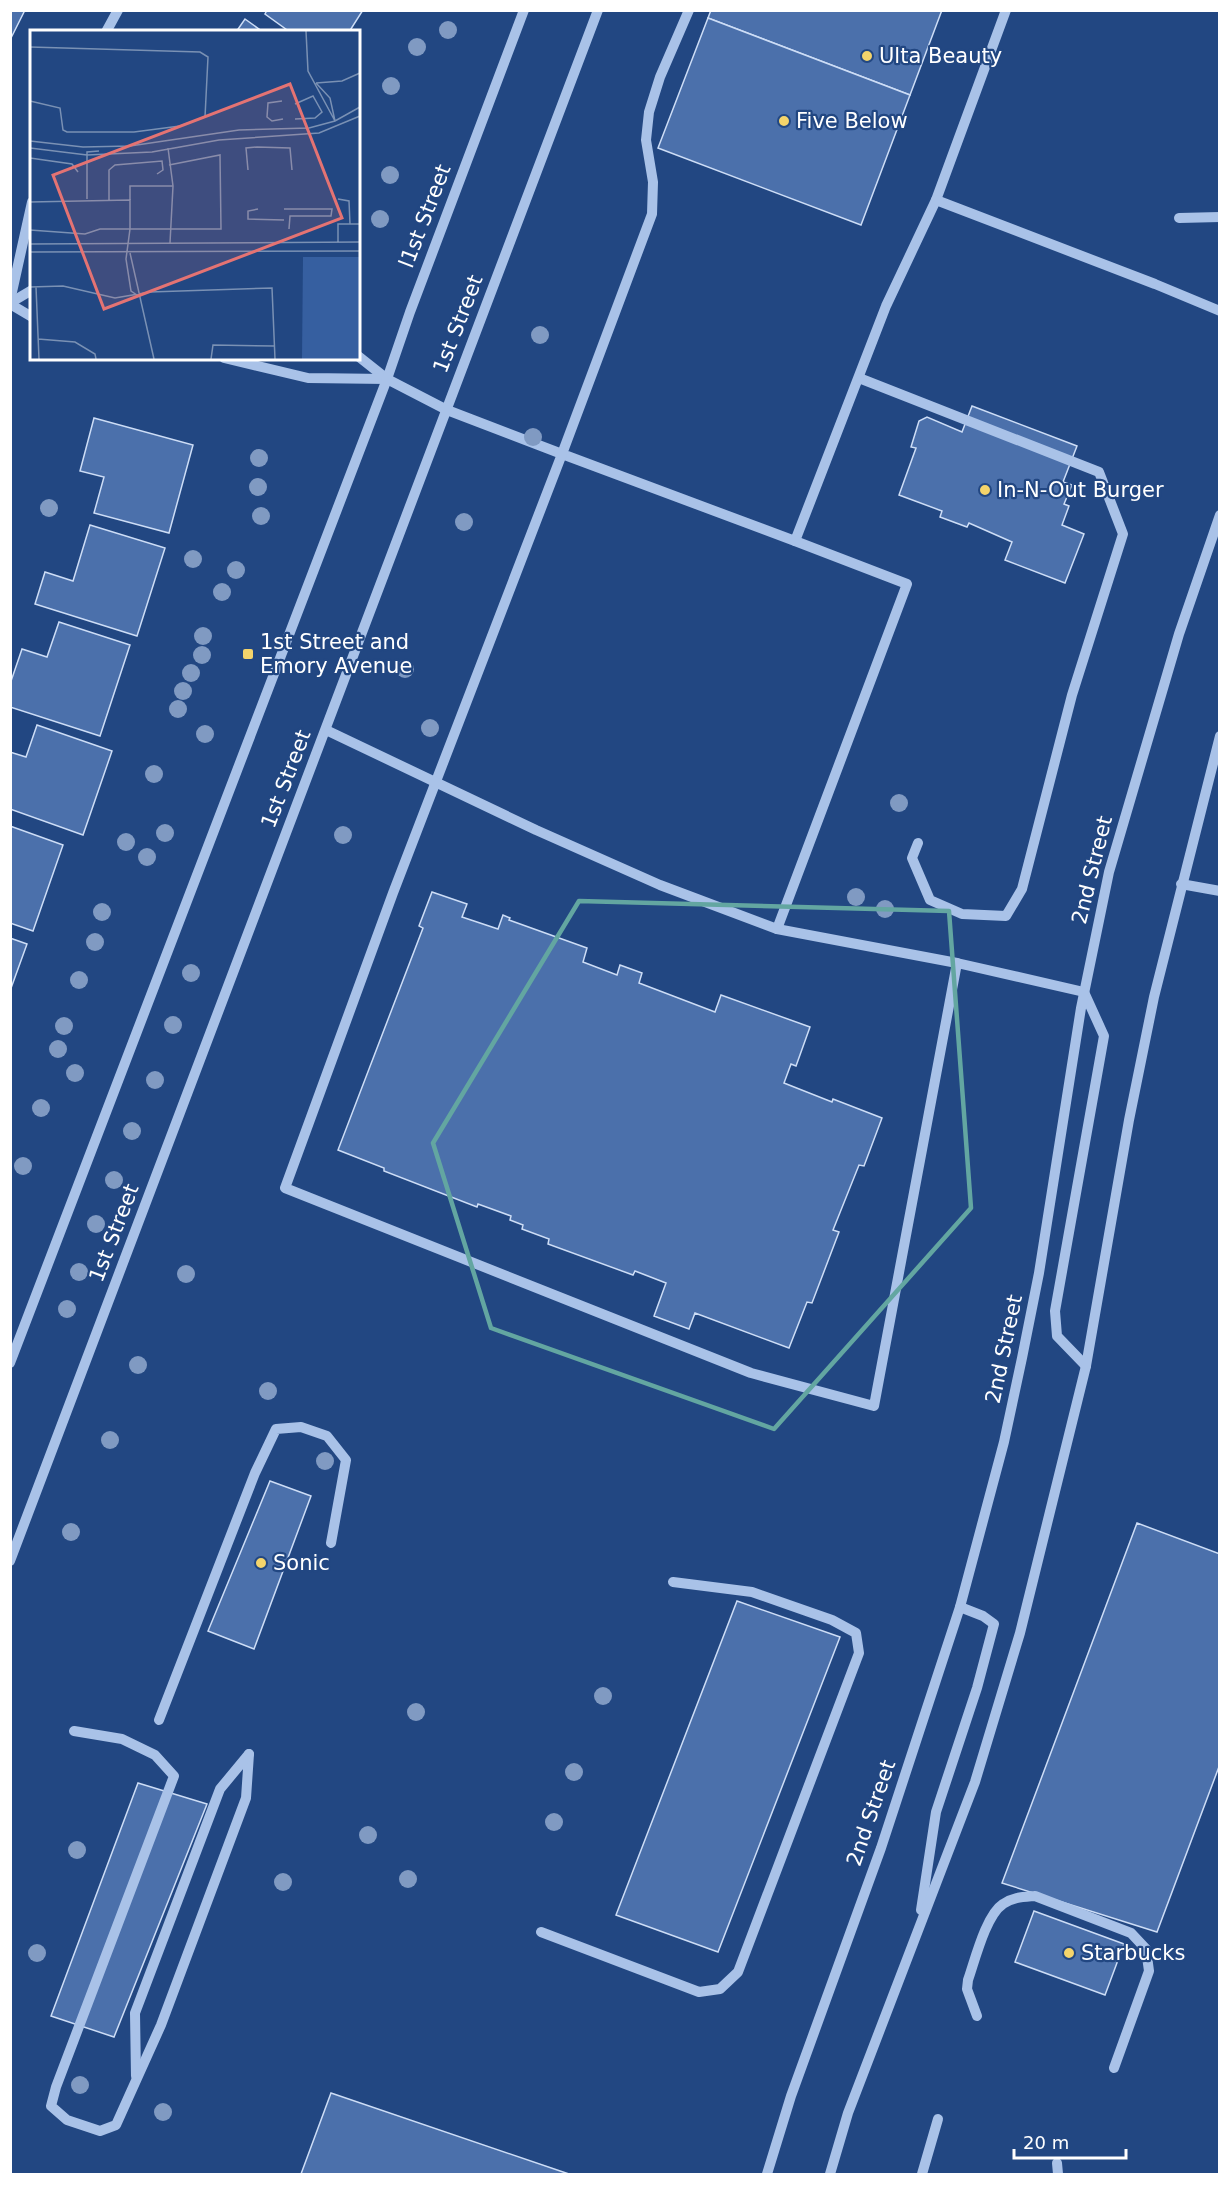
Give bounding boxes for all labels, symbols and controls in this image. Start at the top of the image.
inset map [30,30,360,360]
place label: Ulta Beauty [879,44,1002,68]
marker: Ulta Beauty [860,49,874,63]
place label: Five Below [796,109,908,133]
marker: Five Below [777,114,791,128]
street label: l1st Street [394,161,456,271]
street label: 1st Street [428,272,488,376]
place label: In-N-Out Burger [997,478,1164,502]
marker: In-N-Out Burger [978,483,992,497]
place label: 1st Street and Emory Avenue [260,630,412,678]
marker: 1st Street and Emory Avenue [241,647,255,661]
street label: 1st Street [256,727,316,831]
street label: 2nd Street [1067,813,1117,927]
street label: 1st Street [84,1181,144,1285]
street label: 2nd Street [981,1292,1027,1406]
place label: Sonic [273,1551,330,1575]
marker: Sonic [254,1556,268,1570]
street label: 2nd Street [842,1757,900,1869]
place label: Starbucks [1081,1941,1185,1965]
marker: Starbucks [1062,1946,1076,1960]
scale bar [1014,2122,1126,2160]
text: 20 m [1023,2132,1069,2153]

